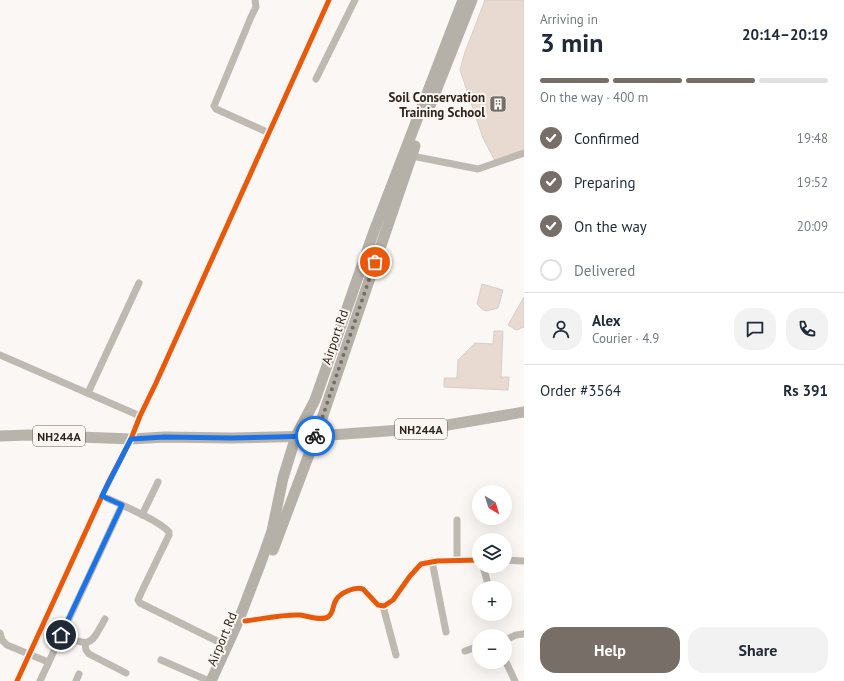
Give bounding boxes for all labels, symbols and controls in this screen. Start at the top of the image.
text: Arriving in [540,11,598,28]
text: 20:14–20:19 [742,25,828,44]
text: 3 min [540,26,603,59]
place label: Soil Conservation Training School [388,89,485,121]
text: On the way · 400 m [540,89,648,106]
building icon: Soil Conservation Training School [488,94,508,114]
icon: check [540,127,562,149]
text: Confirmed [574,129,639,148]
text: 19:48 [797,130,828,147]
icon: check [540,171,562,193]
text: Preparing [574,173,636,192]
text: 19:52 [797,174,828,191]
icon: check [540,215,562,237]
text: On the way [574,217,647,236]
text: 20:09 [797,218,828,235]
pin [358,245,392,279]
icon: bag [364,251,386,273]
text: Delivered [574,261,635,280]
street label: Airport Rd [318,307,352,367]
button: person [540,308,582,350]
button: chat [734,308,776,350]
button: phone [786,308,828,350]
text: Alex [592,311,621,330]
text: Courier · 4.9 [592,330,659,347]
text: Order #3564 [540,381,621,400]
text: Rs 391 [783,381,828,400]
courier [295,416,335,456]
road number: NH244A [395,419,447,439]
icon: bike [304,425,326,447]
road number: NH244A [33,426,85,446]
north arrow [472,485,512,525]
map controls [472,485,512,669]
button: layers [472,533,512,573]
button: + [472,581,512,621]
street label: Airport Rd [203,609,241,669]
pin [44,618,78,652]
icon: home [50,624,72,646]
button: Help [540,627,680,673]
button: Share [688,627,828,673]
button: − [472,629,512,669]

